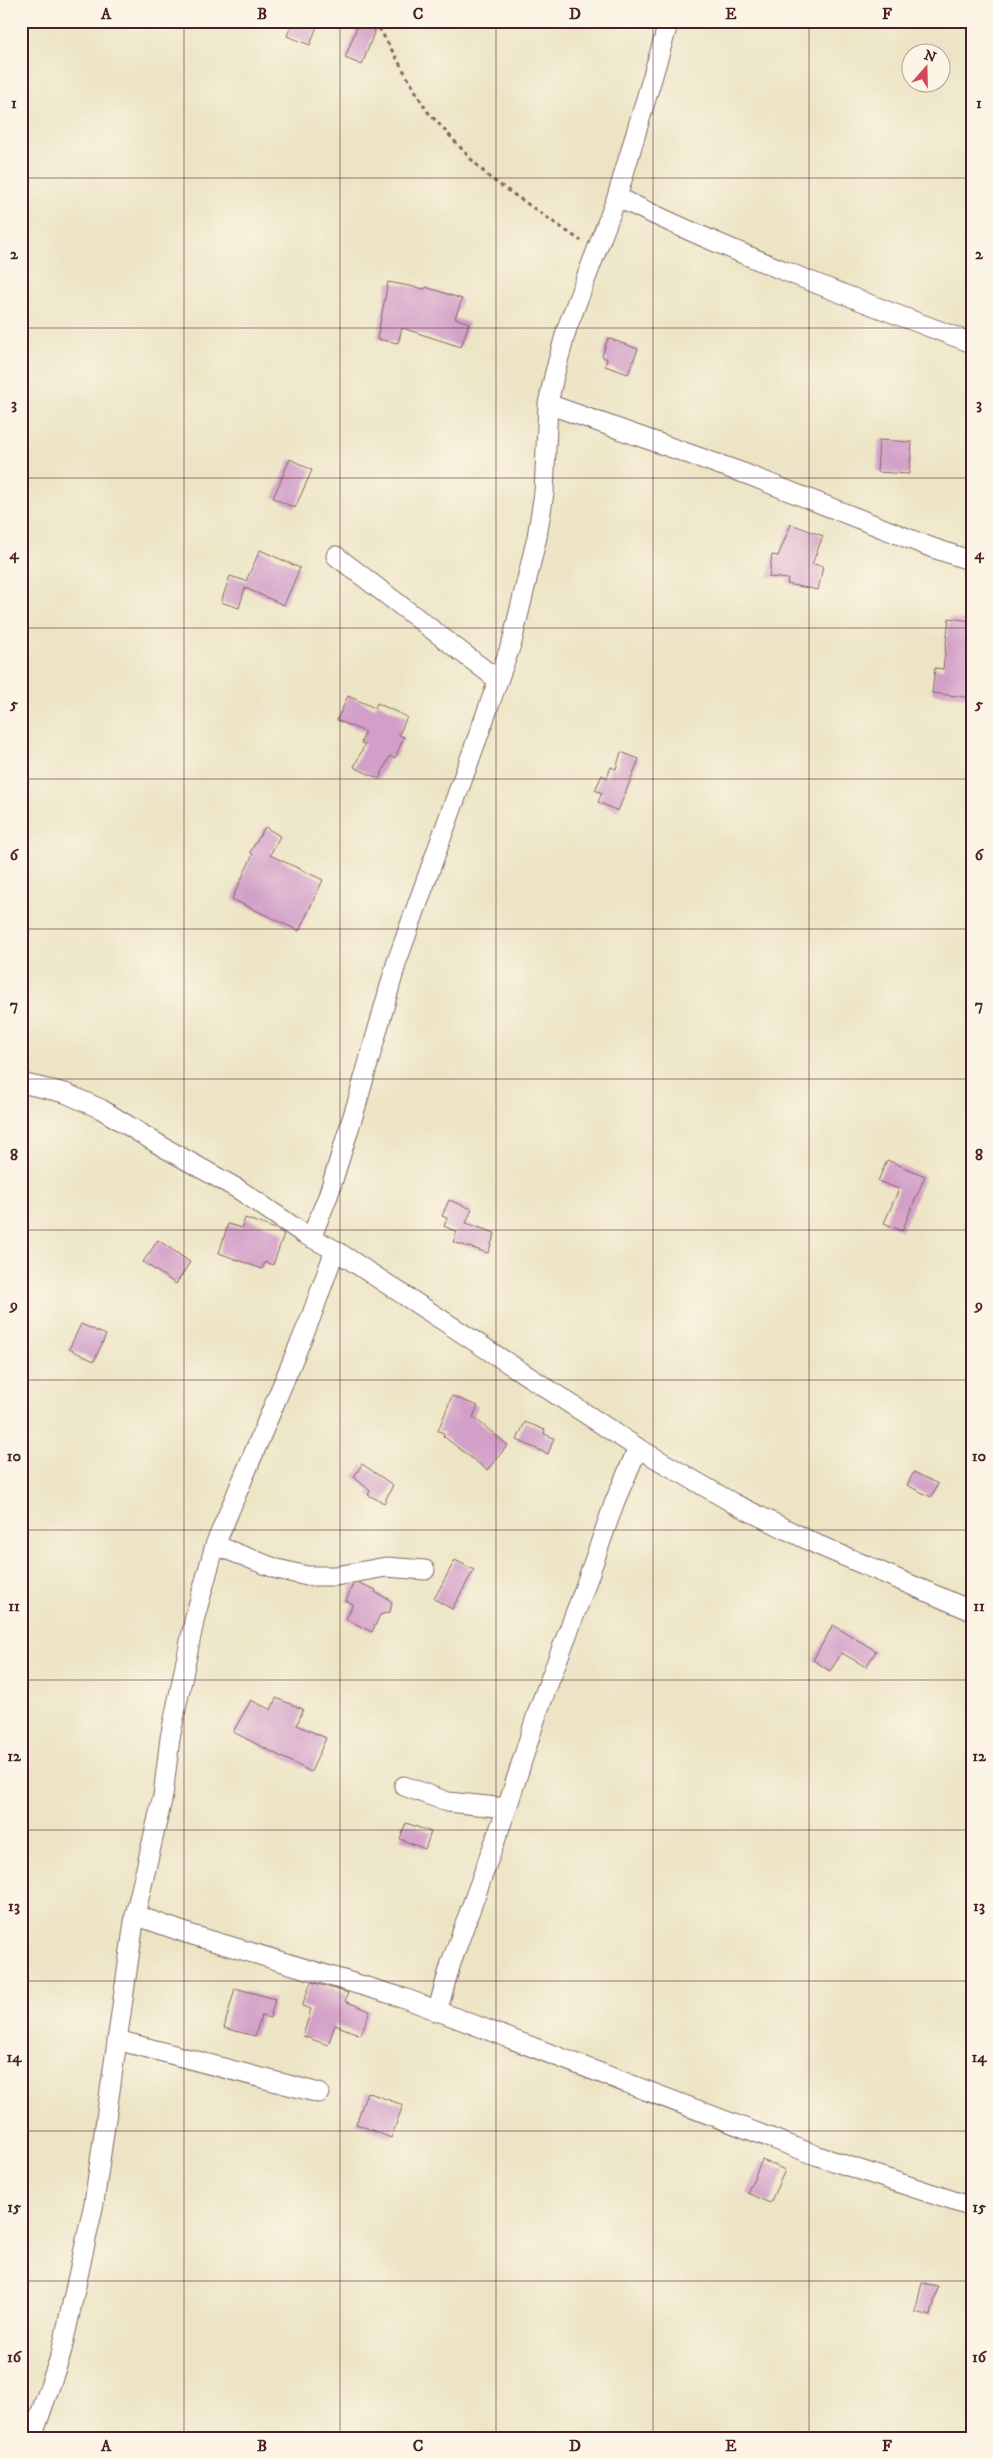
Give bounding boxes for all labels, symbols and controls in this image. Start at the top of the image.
text: A [100,4,112,24]
text: B [257,4,267,24]
text: C [413,4,423,24]
text: D [569,4,581,24]
text: E [725,4,737,24]
text: F [882,4,892,24]
north arrow [900,42,950,92]
text: N [922,46,939,67]
text: 1 [11,93,17,113]
text: 1 [976,93,982,113]
text: 2 [10,244,19,264]
text: 2 [975,244,984,264]
text: 3 [11,394,17,414]
text: 3 [976,394,982,414]
text: 4 [8,544,19,564]
text: 4 [973,544,984,564]
text: 5 [9,694,18,714]
text: 5 [974,694,983,714]
text: 6 [10,845,20,865]
text: 6 [975,845,985,865]
text: 7 [10,995,18,1015]
text: 7 [975,995,983,1015]
text: 8 [10,1145,18,1165]
text: 8 [975,1145,983,1165]
text: 9 [9,1295,18,1315]
text: 9 [974,1295,983,1315]
text: 10 [7,1446,22,1466]
text: 10 [972,1446,987,1466]
text: 11 [8,1596,20,1616]
text: 11 [973,1596,985,1616]
text: 12 [7,1746,22,1766]
text: 12 [972,1746,987,1766]
text: 13 [8,1896,20,1916]
text: 13 [973,1896,985,1916]
text: 14 [6,2047,22,2067]
text: 14 [971,2047,987,2067]
text: 15 [7,2197,21,2217]
text: 15 [972,2197,986,2217]
text: 16 [7,2347,23,2367]
text: 16 [972,2347,988,2367]
text: A [100,2436,112,2456]
text: B [257,2436,267,2456]
text: C [413,2436,423,2456]
text: D [569,2436,581,2456]
text: E [725,2436,737,2456]
text: F [882,2436,892,2456]

